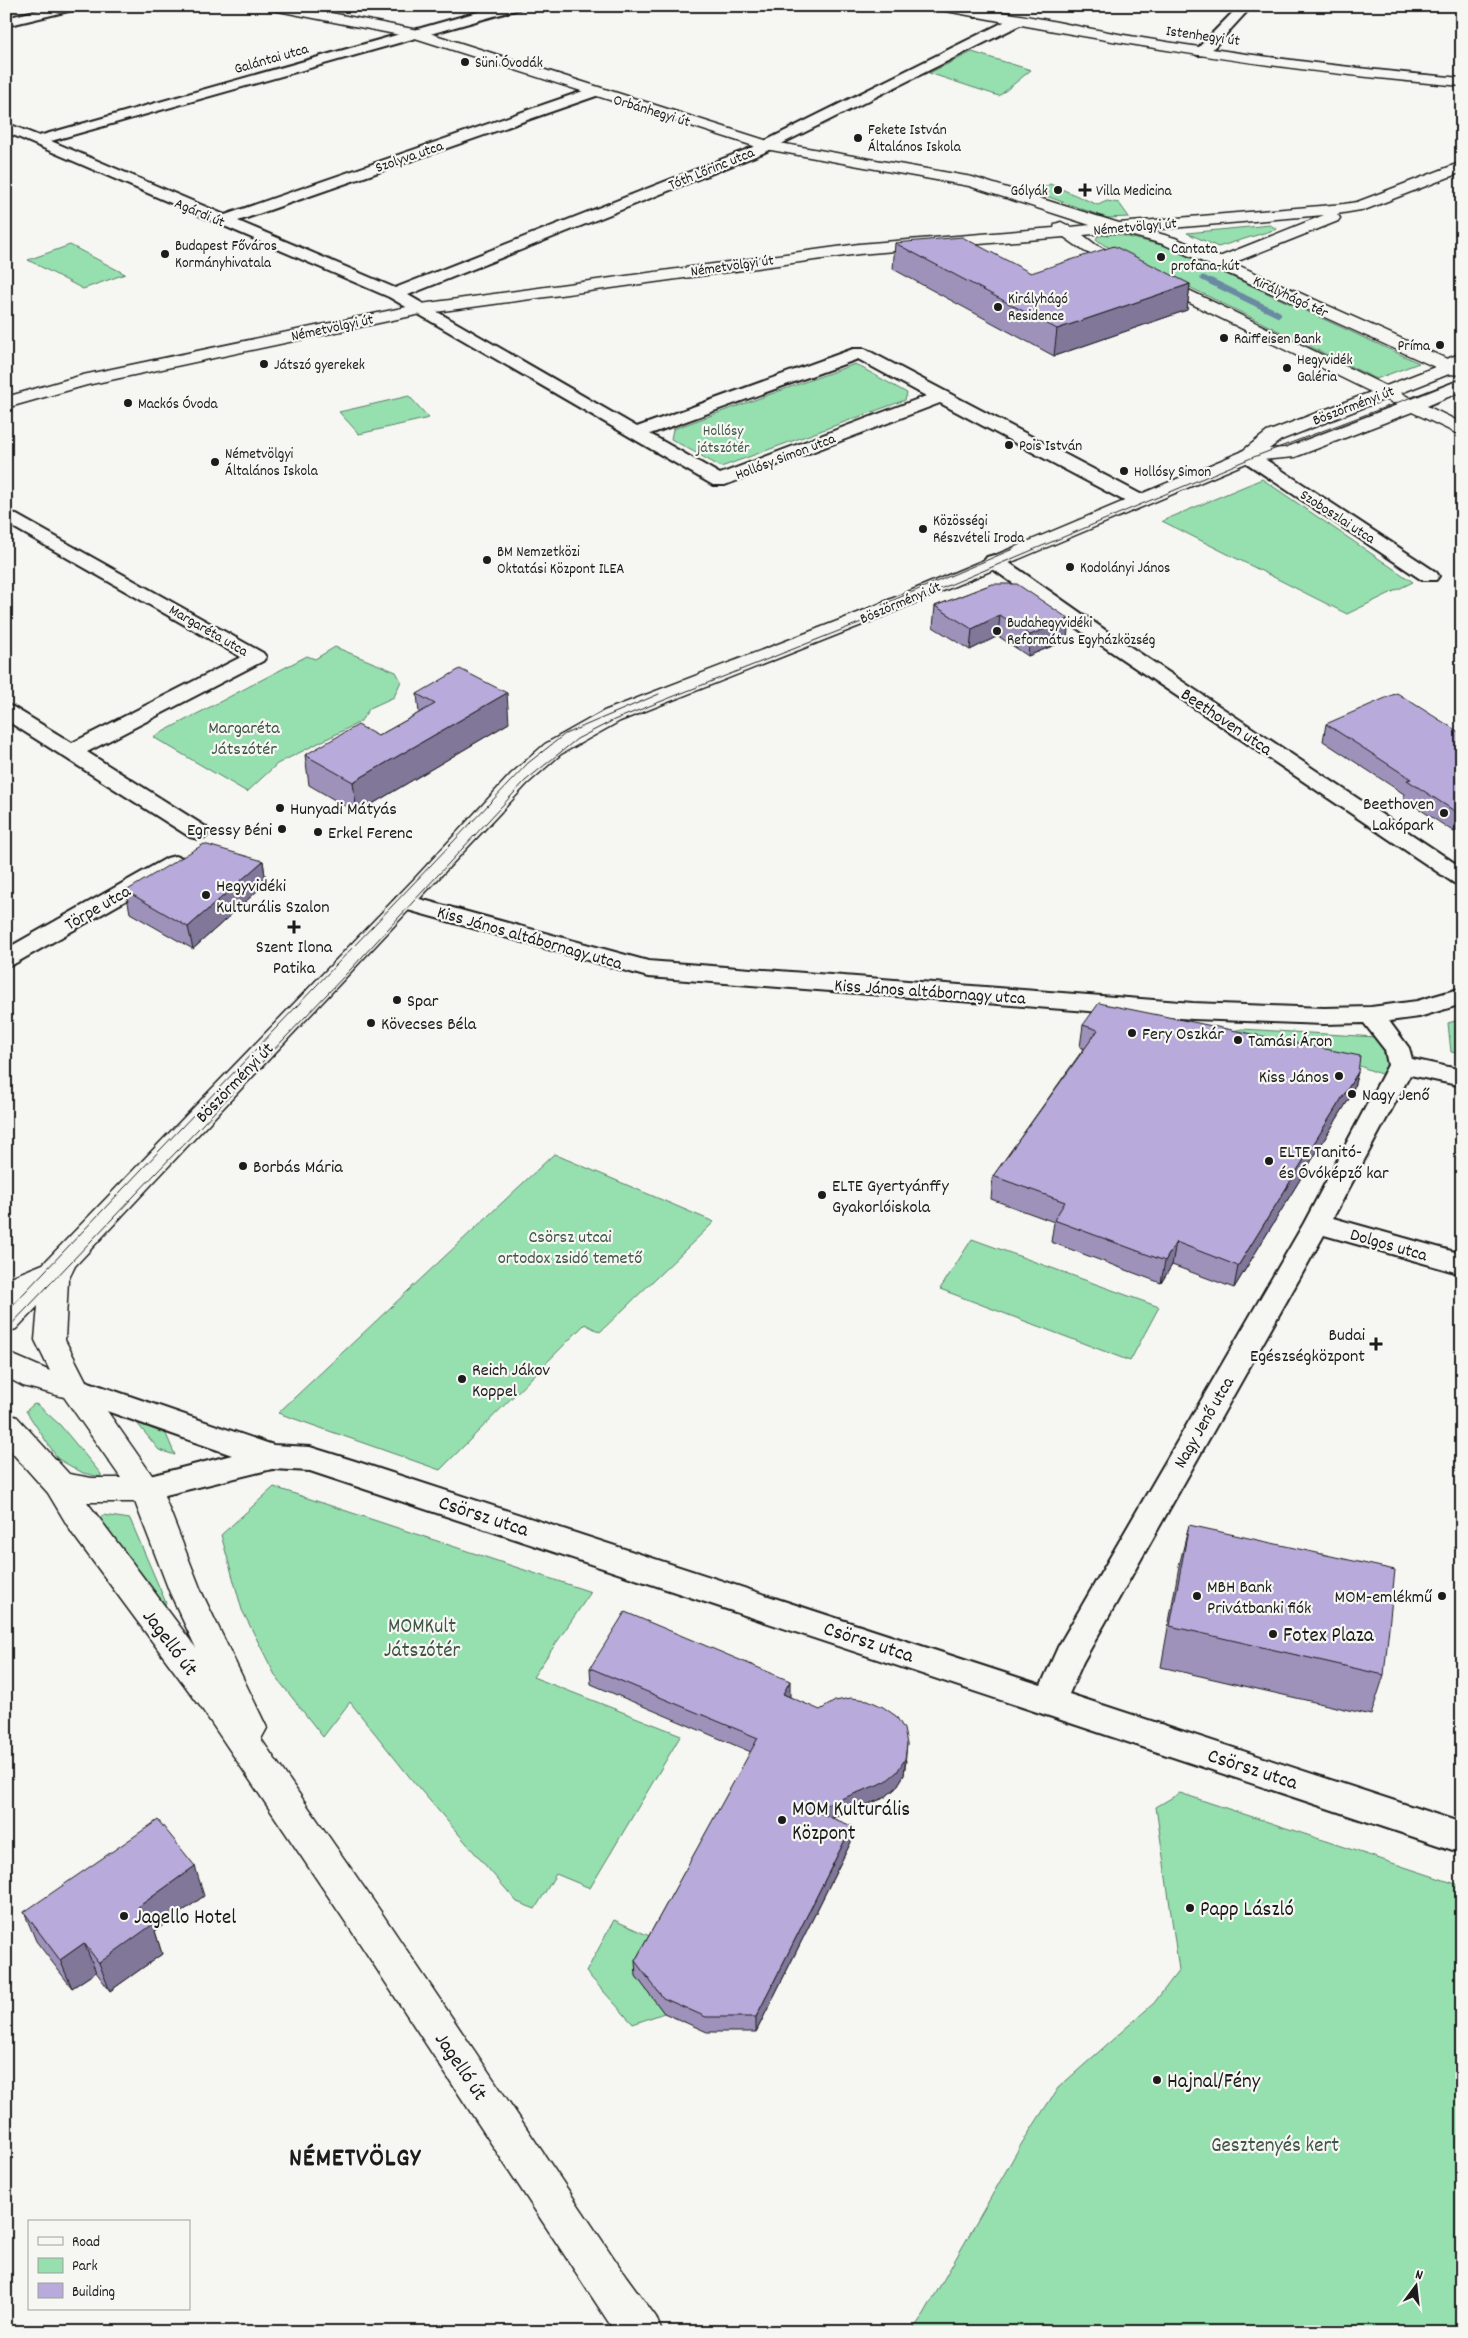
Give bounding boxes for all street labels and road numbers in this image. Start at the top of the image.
street label: Istenhegyi út [1164,21,1242,53]
street label: Galántai utca [232,39,312,81]
street label: Orbánhegyi út [610,90,693,134]
street label: Szolyva utca [373,136,447,180]
street label: Tóth Lőrinc utca [665,142,759,197]
street label: Agárdi út [171,193,228,235]
street label: Németvölgyi út [1093,213,1178,243]
street label: Németvölgyi út [689,250,776,284]
street label: Királyhágó tér [1249,271,1332,325]
street label: Németvölgyi út [289,309,376,348]
street label: Böszörményi út [1310,381,1398,433]
street label: Hollósy Simon utca [732,428,840,487]
street label: Szoboszlai utca [1295,485,1380,551]
street label: Böszörményi út [857,577,945,631]
street label: Margaréta utca [164,600,252,664]
street label: Beethoven utca [1175,683,1277,763]
street label: Törpe utca [61,880,136,938]
street label: Kiss János altábornagy utca [434,901,625,978]
street label: Kiss János altábornagy utca [833,974,1027,1013]
street label: Böszörményi út [191,1038,281,1130]
street label: Dolgos utca [1347,1223,1430,1269]
street label: Nagy Jenő utca [1169,1373,1242,1474]
street label: Csörsz utca [434,1489,533,1547]
street label: Jagelló út [133,1604,204,1684]
street label: Csörsz utca [819,1615,918,1673]
street label: Csörsz utca [1203,1742,1302,1800]
street label: Jagelló út [426,2027,494,2108]

